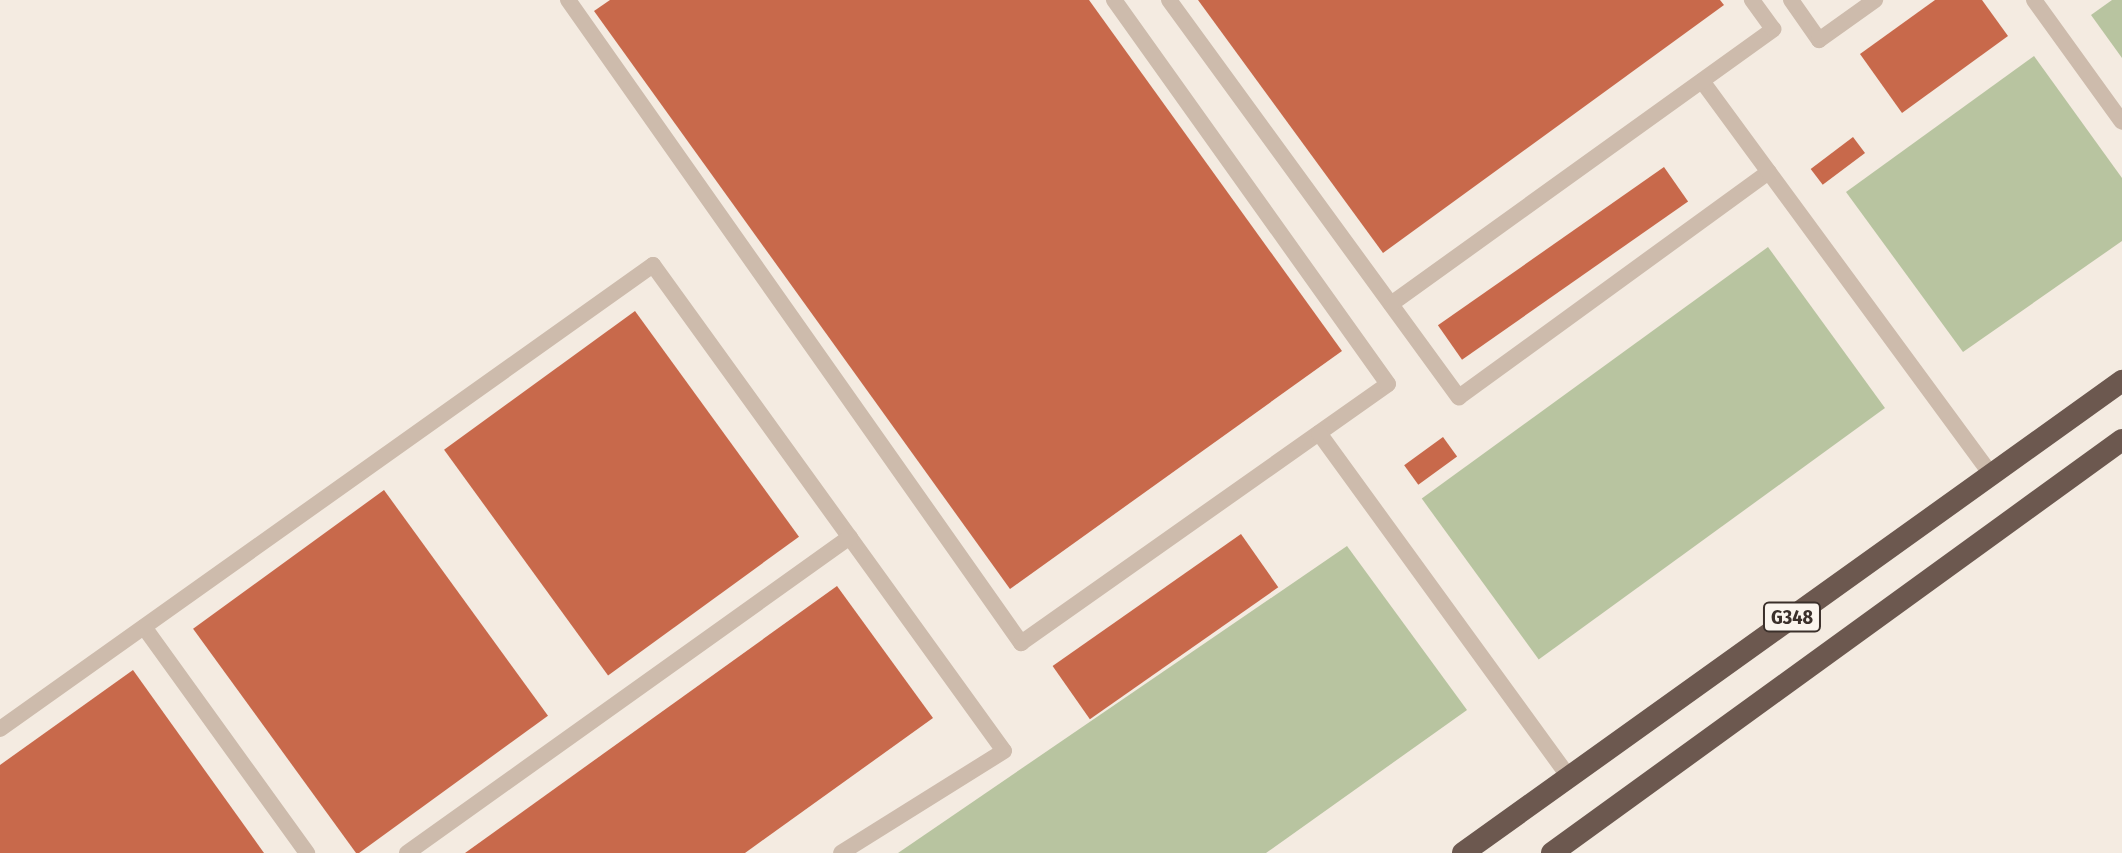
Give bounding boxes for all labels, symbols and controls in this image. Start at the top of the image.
road number: G348 [1762,601,1822,633]

